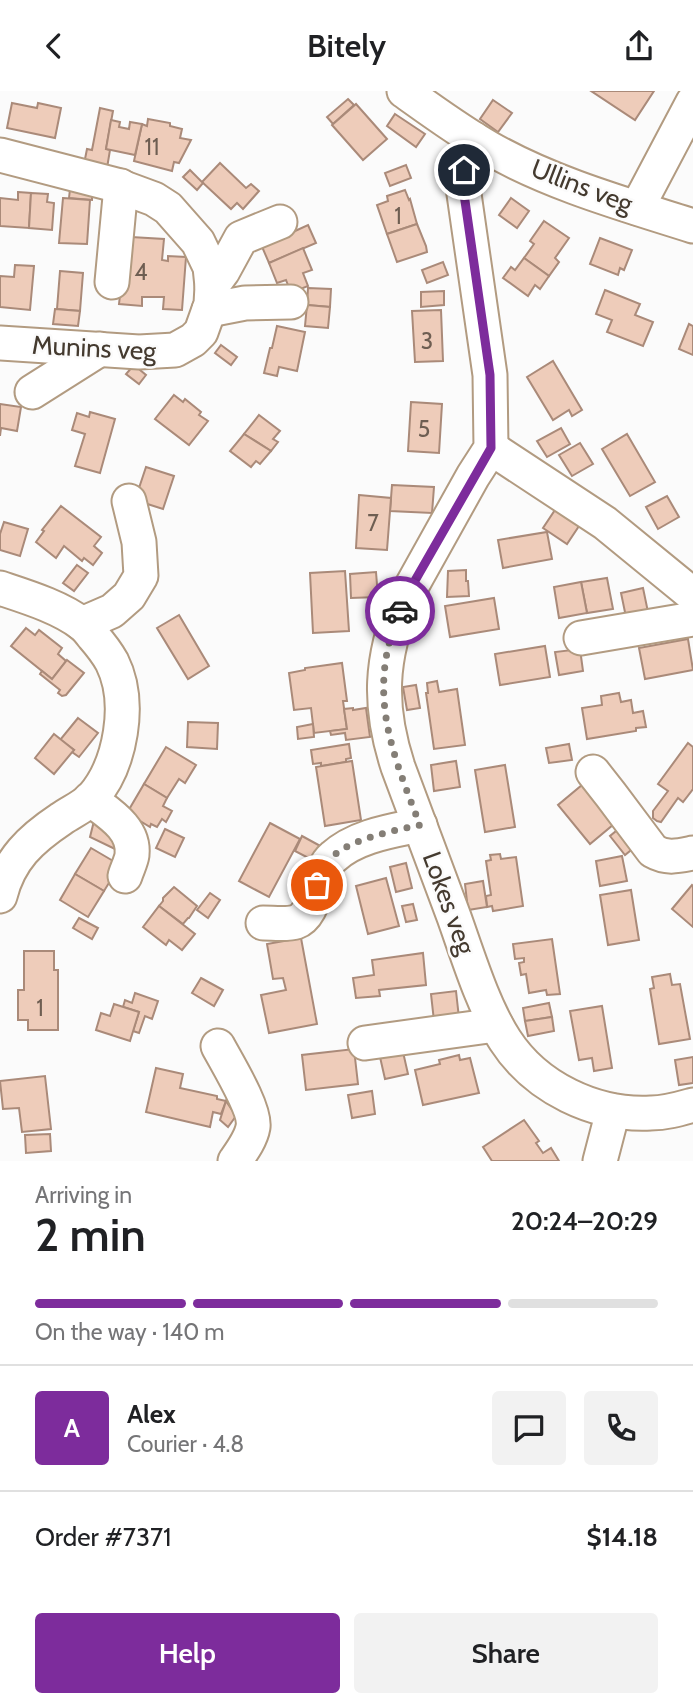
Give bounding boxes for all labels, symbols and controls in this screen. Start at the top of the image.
text: Bitely [307,26,386,65]
icon: back [35,27,73,65]
icon: share [620,27,658,65]
house number: 11 [145,133,160,161]
pin [434,140,494,200]
icon: home [445,151,483,189]
street label: Ullins veg [527,152,638,220]
house number: 1 [394,202,402,230]
house number: 4 [134,258,148,286]
house number: 3 [421,327,433,355]
street label: Munins veg [31,329,158,367]
house number: 5 [418,415,430,443]
house number: 7 [367,509,379,537]
courier [365,576,435,646]
icon: car [381,592,419,630]
street label: Lokes veg [416,847,483,960]
pin [287,855,347,915]
icon: bag [298,866,336,904]
house number: 1 [36,994,44,1022]
text: Arriving in [35,1181,132,1209]
text: 20:24–20:29 [511,1205,658,1237]
text: 2 min [35,1207,146,1263]
text: On the way · 140 m [35,1318,225,1346]
button: chat [492,1391,566,1465]
button: phone [584,1391,658,1465]
text: Alex [127,1398,176,1430]
text: A [64,1412,80,1444]
text: Courier · 4.8 [127,1430,244,1458]
text: Order #7371 [35,1521,172,1553]
text: $14.18 [587,1521,658,1553]
button: Help [35,1613,340,1693]
button: Share [354,1613,658,1693]

